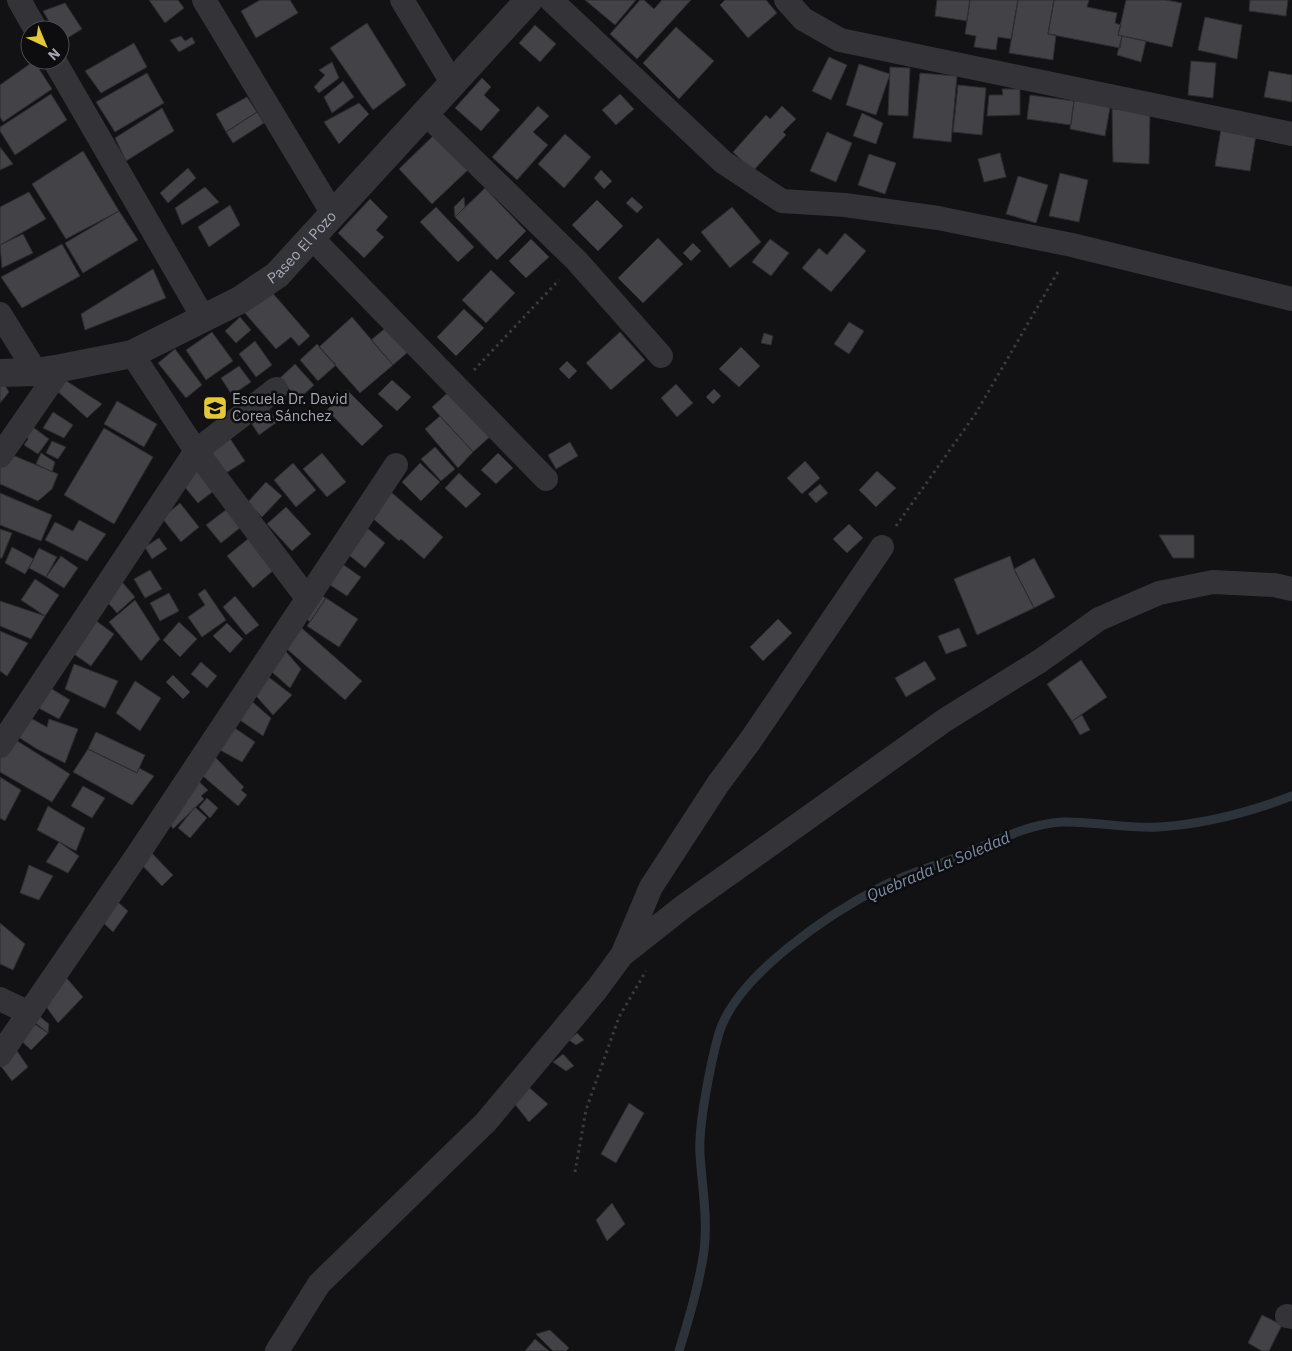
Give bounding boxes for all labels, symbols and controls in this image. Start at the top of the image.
north arrow [20,20,70,70]
text: N [44,44,64,64]
street label: Paseo El Pozo [263,207,340,288]
place label: Escuela Dr. David Corea Sánchez [232,389,348,425]
school or university icon: Escuela Dr. David Corea Sánchez [202,395,228,421]
water label: Quebrada La Soledad [863,827,1013,905]

